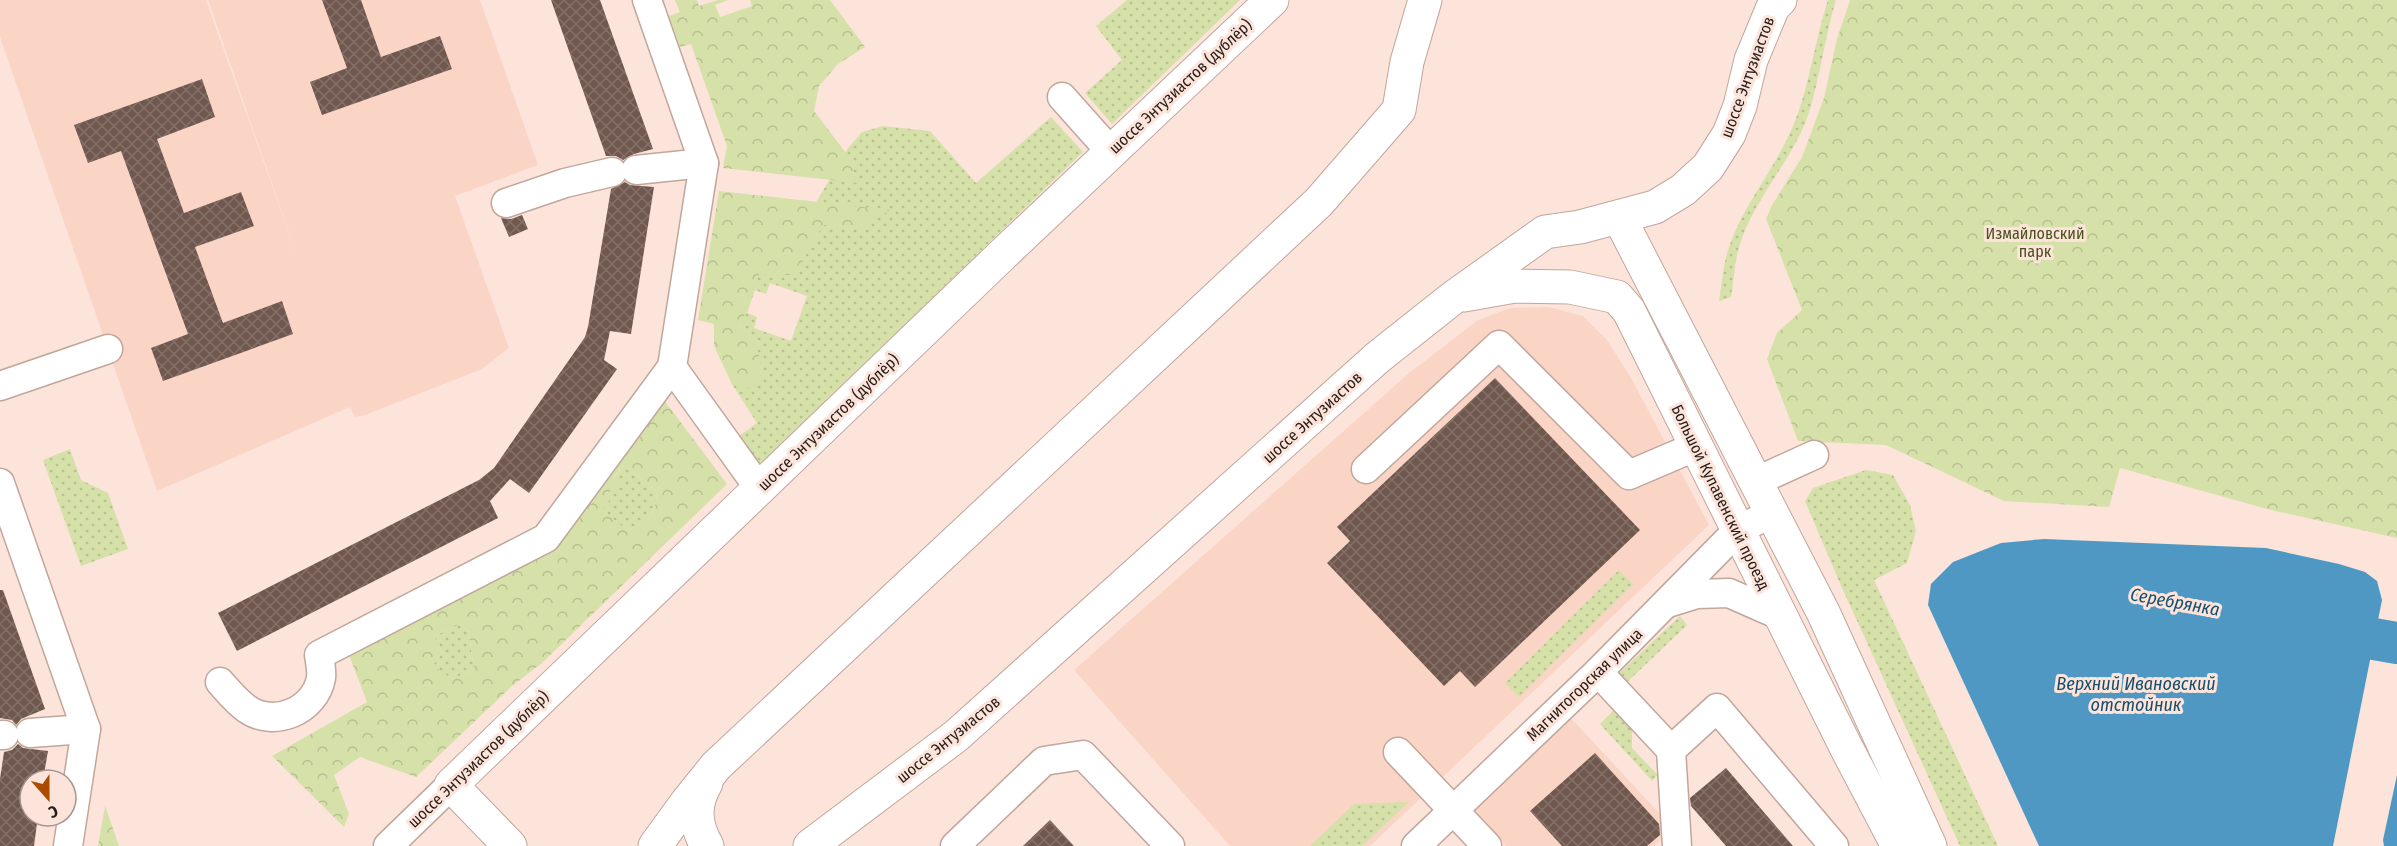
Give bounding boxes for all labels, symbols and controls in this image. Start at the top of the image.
street label: шоссе Энтузиастов [1717,14,1778,140]
street label: шоссе Энтузиастов (дублёр) [1105,15,1256,158]
park label: Измайловский парк [1985,224,2085,261]
street label: шоссе Энтузиастов (дублёр) [754,350,903,495]
street label: шоссе Энтузиастов [1259,368,1366,467]
street label: Большой Купавенский проезд [1667,401,1774,593]
water label: Серебрянка [2129,583,2221,621]
street label: Магнитогорская улица [1523,624,1646,745]
water label: Верхний Ивановский отстойник [2056,673,2216,716]
street label: шоссе Энтузиастов (дублёр) [404,687,553,832]
street label: шоссе Энтузиастов [893,692,1004,787]
north arrow [18,768,78,828]
text: С [45,801,61,822]

